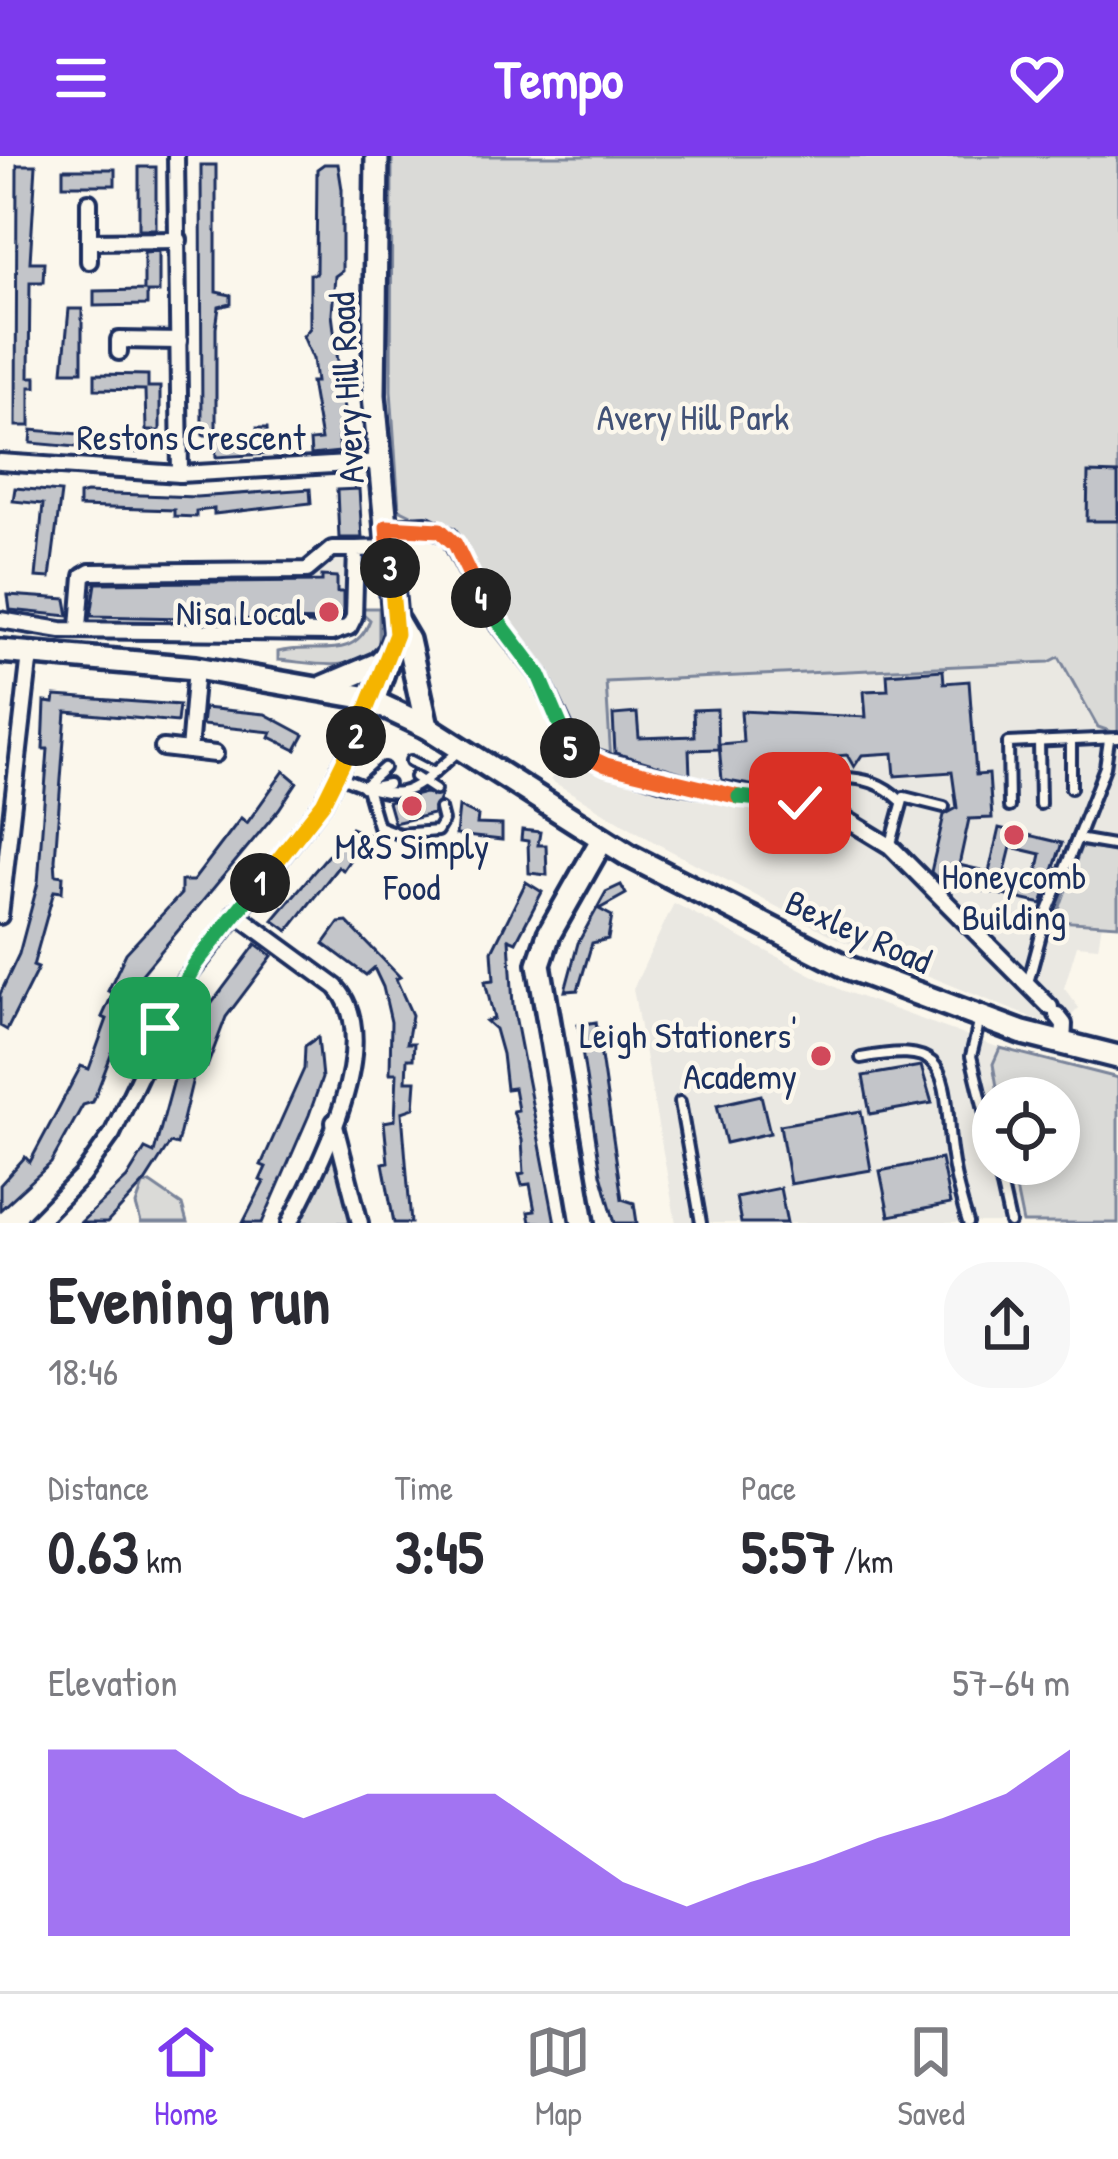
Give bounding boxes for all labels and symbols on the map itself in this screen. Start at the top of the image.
street label: Avery Hill Road [316,291,375,485]
park label: Avery Hill Park [597,392,789,441]
street label: Restons Crescent [77,412,306,461]
pin: 3 [360,538,420,598]
pin: 4 [451,568,511,628]
place label: Nisa Local [176,587,305,636]
marker: Nisa Local [316,599,342,625]
pin: 2 [326,706,386,766]
pin: 5 [540,718,600,778]
pin [749,752,851,854]
marker: M&S Simply Food [399,793,425,819]
place label: M&S Simply Food [335,821,489,911]
marker: Honeycomb Building [1001,822,1027,848]
place label: Honeycomb Building [942,851,1086,941]
pin: 1 [230,853,290,913]
street label: Bexley Road [778,877,940,984]
pin [109,977,211,1079]
place label: Leigh Stationers' Academy [580,1010,797,1100]
marker: Leigh Stationers' Academy [808,1043,834,1069]

